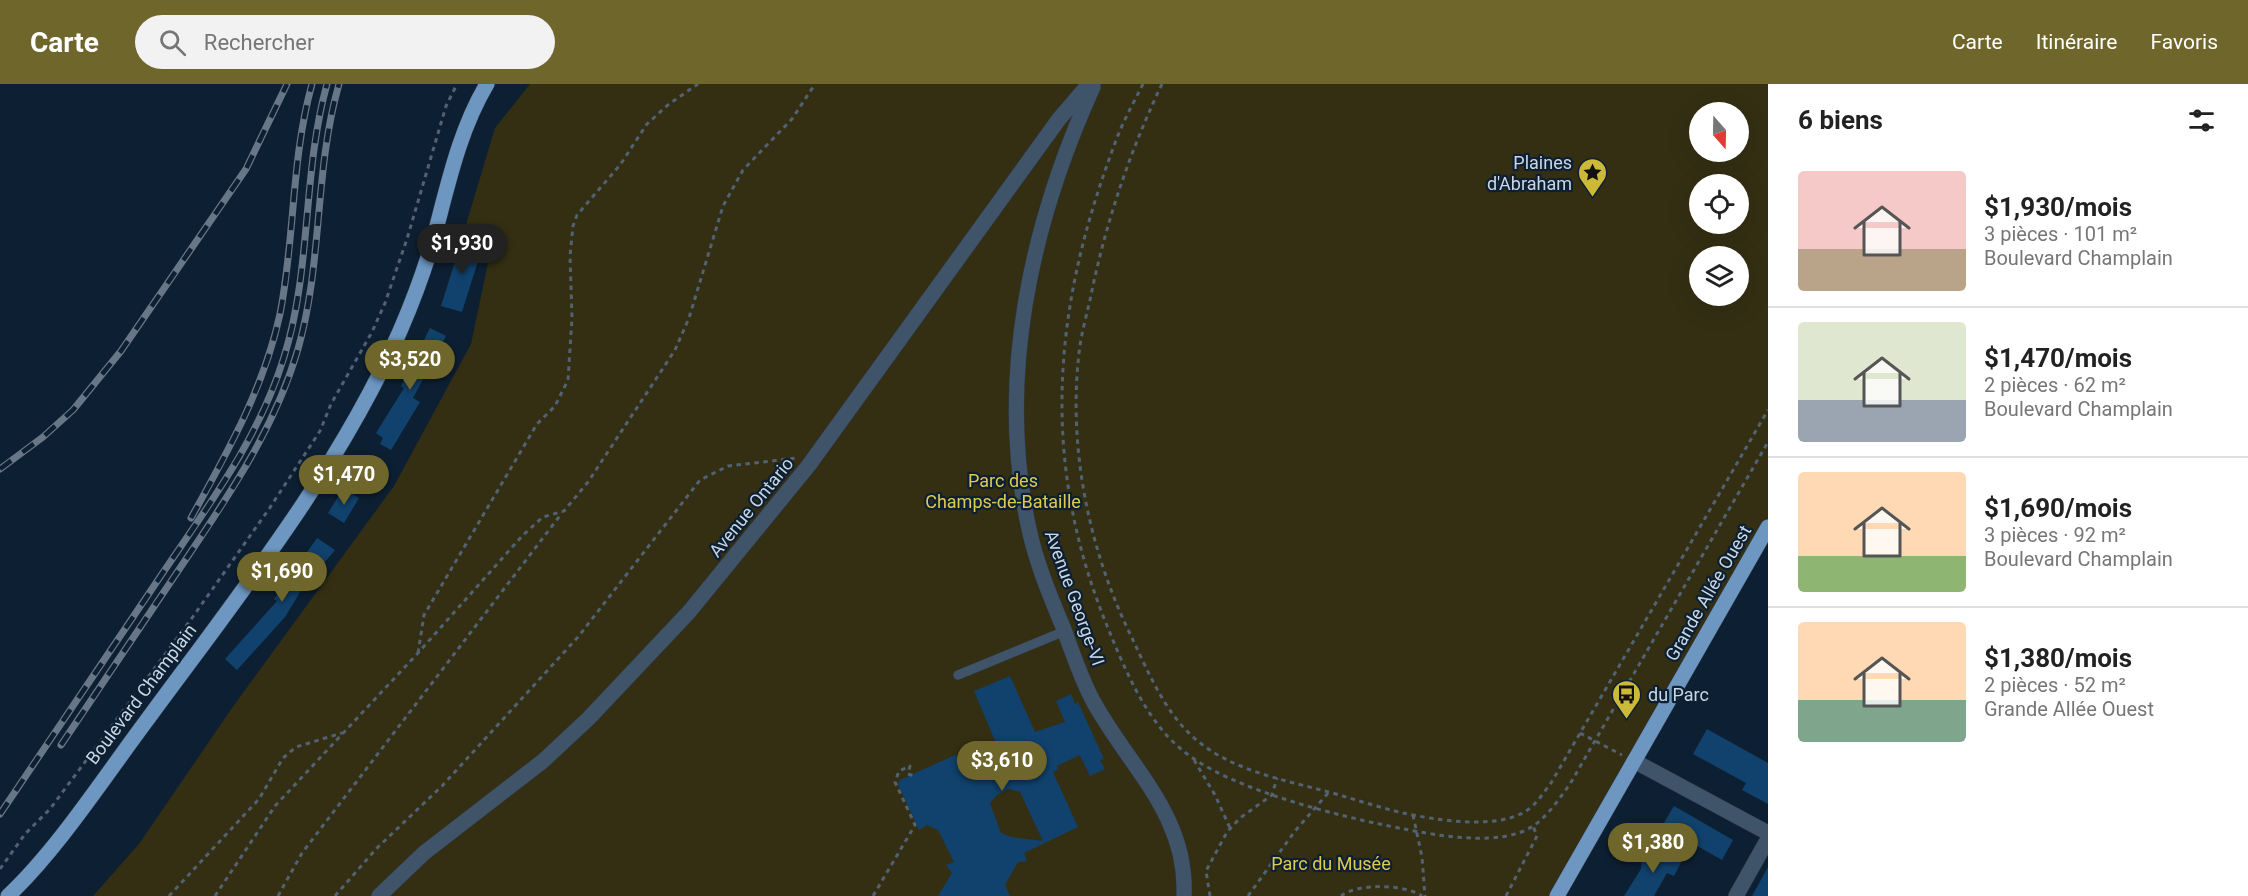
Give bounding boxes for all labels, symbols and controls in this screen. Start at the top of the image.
search box [135,15,555,69]
text: Carte [30,26,99,59]
icon: search [156,26,189,59]
text: Rechercher [204,30,314,55]
text: Carte [1952,30,2003,54]
text: Itinéraire [2036,30,2117,54]
text: Favoris [2150,30,2218,54]
north arrow [1689,102,1749,162]
map controls [1689,102,1749,306]
icon: filters [2185,104,2218,137]
text: 6 biens [1798,105,1883,135]
place label: Plaines d'Abraham [1487,152,1572,194]
place icon: Plaines d'Abraham [1577,156,1609,198]
button: locate [1689,174,1749,234]
text: $1,930/mois [1984,192,2132,222]
icon: home [1846,195,1918,267]
text: 3 pièces · 101 m² [1984,222,2137,246]
pin: $1,930 [413,224,511,275]
text: $1,930 [431,231,493,255]
button: layers [1689,246,1749,306]
text: Boulevard Champlain [1984,246,2173,270]
pin: $3,520 [361,340,459,391]
text: $1,470/mois [1984,343,2132,373]
icon: home [1846,346,1918,418]
text: $3,520 [379,347,441,371]
text: 2 pièces · 62 m² [1984,373,2126,397]
text: Boulevard Champlain [1984,397,2173,421]
street label: Avenue Ontario [704,453,798,561]
pin: $1,470 [295,455,393,506]
text: $1,470 [313,462,375,486]
park label: Parc des Champs-de-Bataille [925,470,1081,512]
text: $1,690/mois [1984,493,2132,523]
icon: home [1846,496,1918,568]
street label: Grande Allée Ouest [1661,521,1755,664]
text: 3 pièces · 92 m² [1984,523,2126,547]
street label: Avenue George-VI [1041,528,1109,668]
text: Boulevard Champlain [1984,547,2173,571]
pin: $1,690 [233,552,331,603]
text: $1,690 [251,559,313,583]
street label: Boulevard Champlain [81,620,201,768]
text: $1,380/mois [1984,643,2132,673]
icon: home [1846,646,1918,718]
text: 2 pièces · 52 m² [1984,673,2126,697]
bus stop icon: du Parc [1611,678,1643,720]
place label: du Parc [1648,684,1709,705]
text: Grande Allée Ouest [1984,697,2154,721]
pin: $3,610 [953,741,1051,792]
text: $3,610 [971,748,1033,772]
pin: $1,380 [1604,823,1702,874]
text: $1,380 [1622,830,1684,854]
park label: Parc du Musée [1271,853,1391,874]

